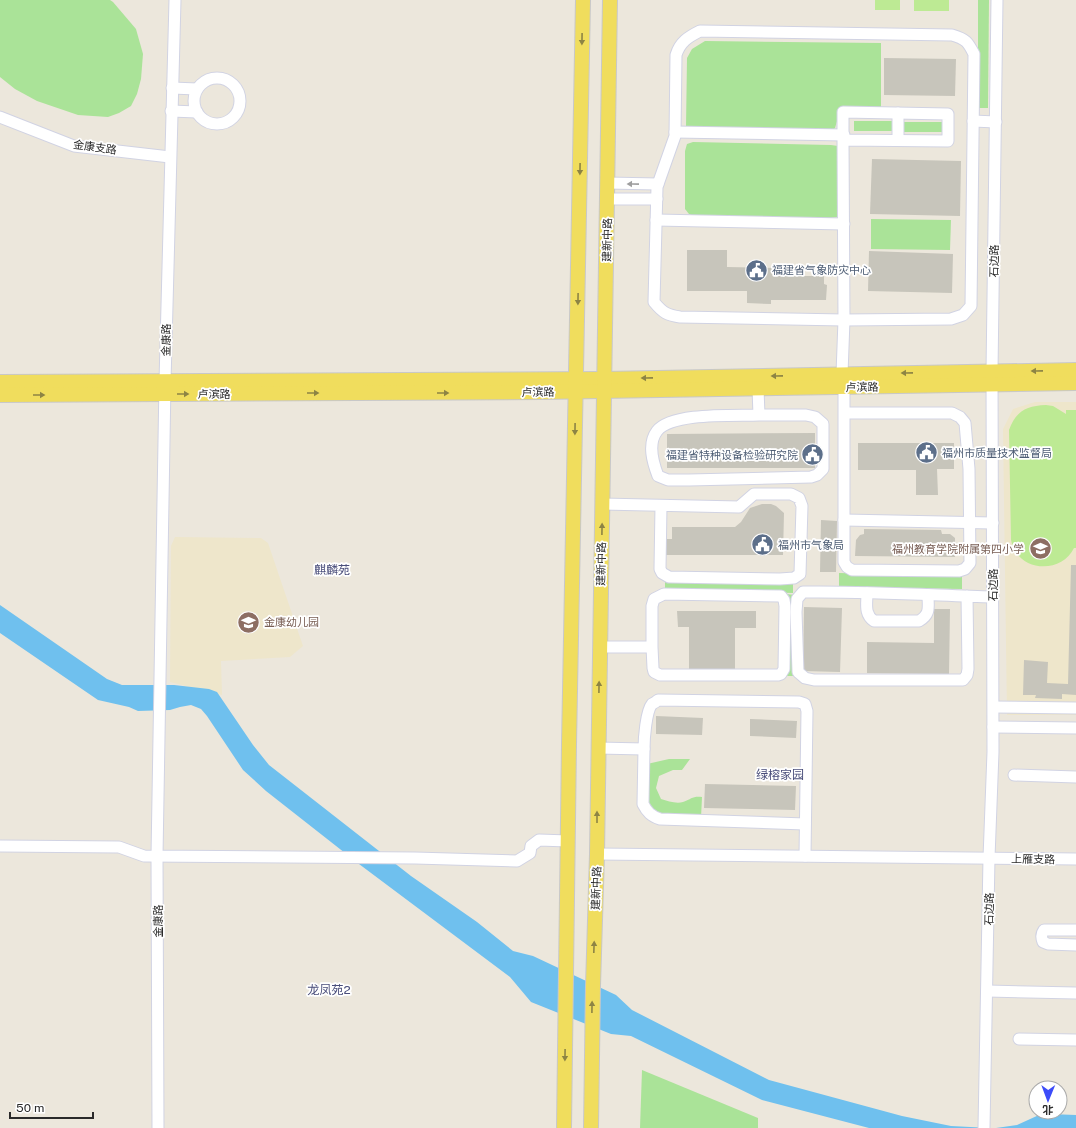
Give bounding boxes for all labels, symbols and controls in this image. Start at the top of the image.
one-way arrow [579,33,585,46]
street label: 金康支路 [72,138,118,156]
one-way arrow [577,163,583,176]
one-way arrow [627,180,639,187]
street label: 建新中路 [601,218,613,262]
street label: 石边路 [988,244,1000,278]
public building icon: 福建省气象防灾中心 [744,257,770,283]
place label: 福建省气象防灾中心 [772,264,871,276]
one-way arrow [575,293,581,306]
street label: 金康路 [160,323,172,357]
one-way arrow [1030,368,1043,374]
one-way arrow [900,370,913,376]
one-way arrow [771,372,783,379]
one-way arrow [640,375,653,381]
street label: 卢滨路 [845,381,879,393]
street label: 卢滨路 [521,386,555,398]
street label: 卢滨路 [198,388,231,400]
one-way arrow [307,390,320,396]
one-way arrow [437,390,450,396]
one-way arrow [177,391,190,397]
one-way arrow [33,392,46,398]
one-way arrow [572,423,579,435]
public building icon: 福州市质量技术监督局 [914,440,940,466]
public building icon: 福建省特种设备检验研究院 [800,442,826,468]
place label: 福州市质量技术监督局 [942,447,1052,459]
place label: 福建省特种设备检验研究院 [666,449,798,461]
one-way arrow [598,523,605,535]
public building icon: 福州市气象局 [750,532,776,558]
school or university icon: 福州教育学院附属第四小学 [1027,536,1053,562]
place label: 福州市气象局 [778,539,844,551]
street label: 建新中路 [595,542,607,586]
place label: 福州教育学院附属第四小学 [892,543,1024,555]
district label: 麒麟苑 [314,563,350,577]
street label: 石边路 [987,569,999,602]
school or university icon: 金康幼儿园 [235,609,261,635]
place label: 金康幼儿园 [264,616,319,628]
one-way arrow [596,680,602,693]
district label: 绿榕家园 [756,768,804,782]
one-way arrow [594,810,600,823]
street label: 上雁支路 [1011,853,1055,865]
street label: 建新中路 [589,866,603,910]
street label: 石边路 [983,892,995,926]
street label: 金康路 [152,905,164,938]
one-way arrow [591,940,597,953]
district label: 龙凤苑2 [307,983,351,997]
one-way arrow [589,1000,595,1013]
one-way arrow [562,1049,568,1062]
north arrow [1028,1080,1068,1120]
scale bar [10,1094,93,1120]
text: 50 m [16,1101,44,1115]
text: 北 [1042,1104,1053,1116]

